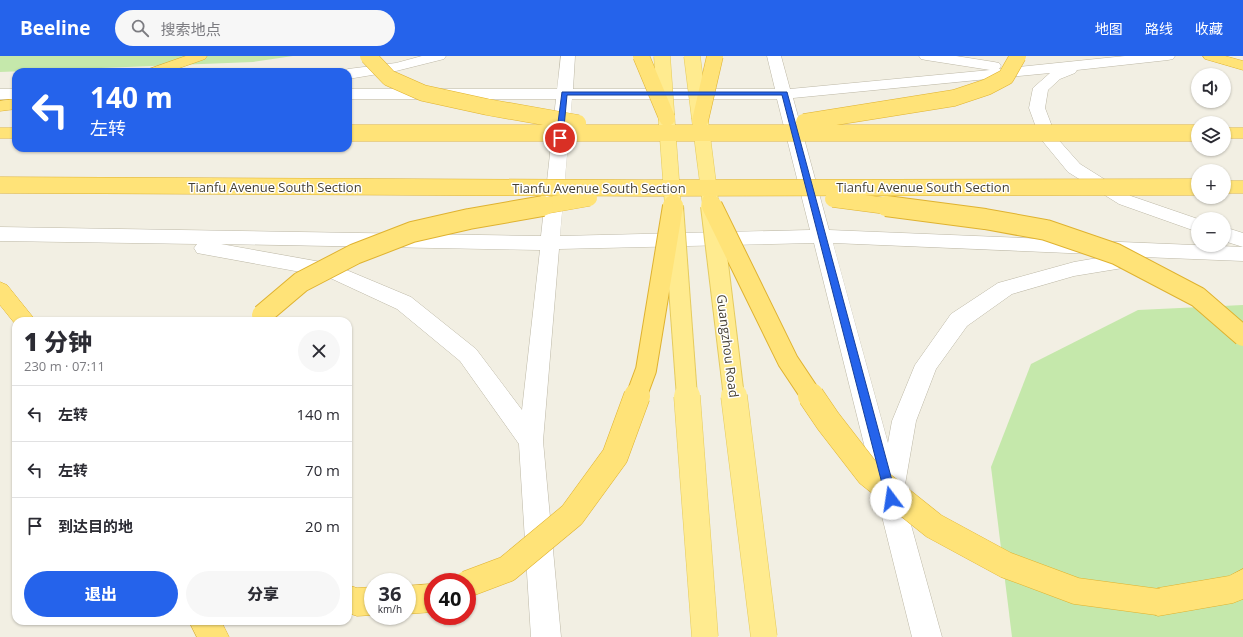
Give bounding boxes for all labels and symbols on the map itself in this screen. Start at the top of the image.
pin [543,121,577,155]
street label: Tianfu Avenue South Section [188,178,362,196]
street label: Tianfu Avenue South Section [836,178,1010,196]
street label: Tianfu Avenue South Section [512,179,686,197]
street label: Guangzhou Road [713,293,743,399]
position arrow [870,478,912,520]
speed limit sign: 40 [424,573,476,625]

